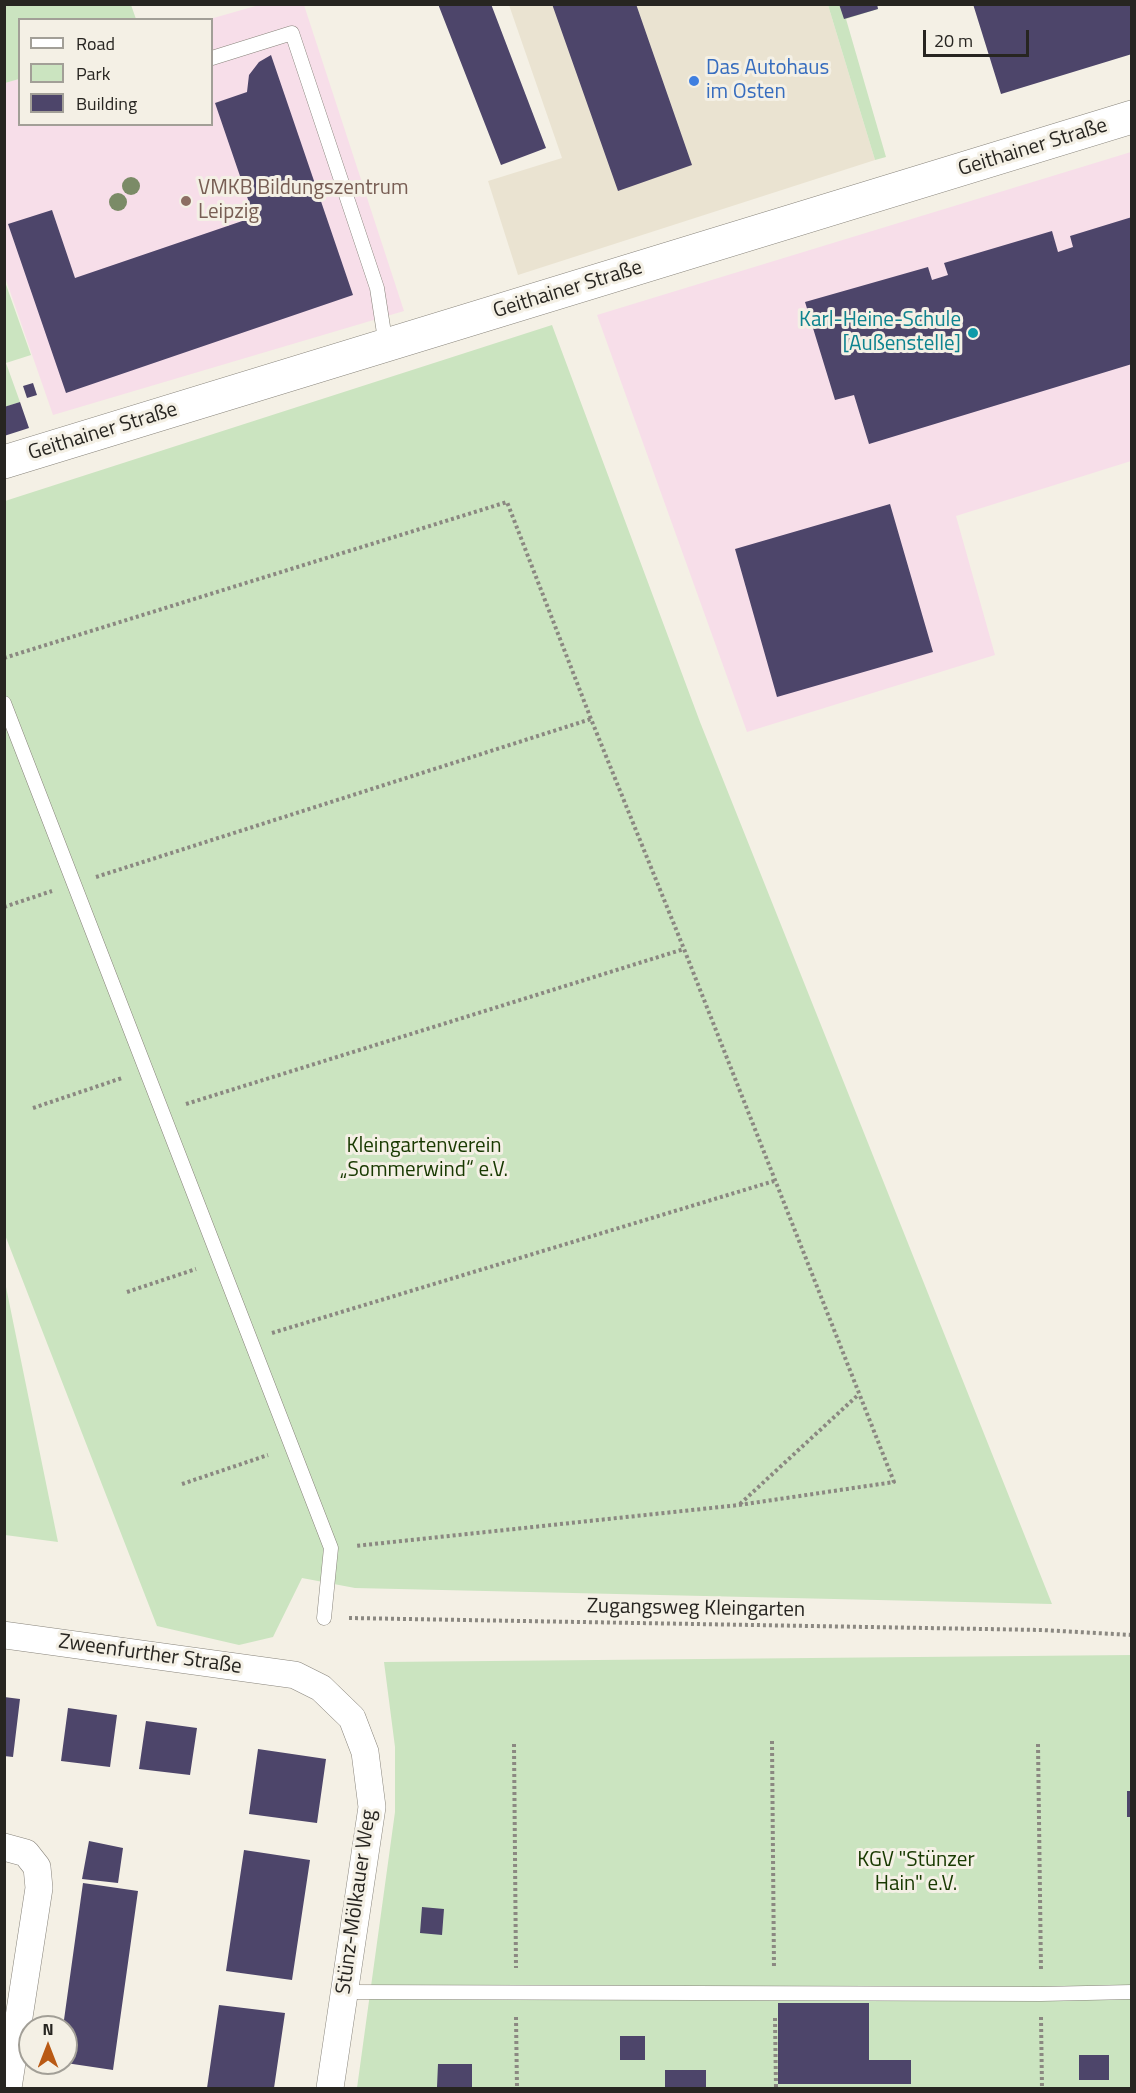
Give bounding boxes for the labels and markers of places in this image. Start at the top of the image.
place label: Das Autohaus im Osten [706,56,829,106]
marker: Das Autohaus im Osten [687,74,701,88]
place label: VMKB Bildungszentrum Leipzig [198,176,409,226]
marker: VMKB Bildungszentrum Leipzig [179,194,193,208]
place label: Karl-Heine-Schule [Außenstelle] [799,308,961,358]
marker: Karl-Heine-Schule [Außenstelle] [966,326,980,340]

